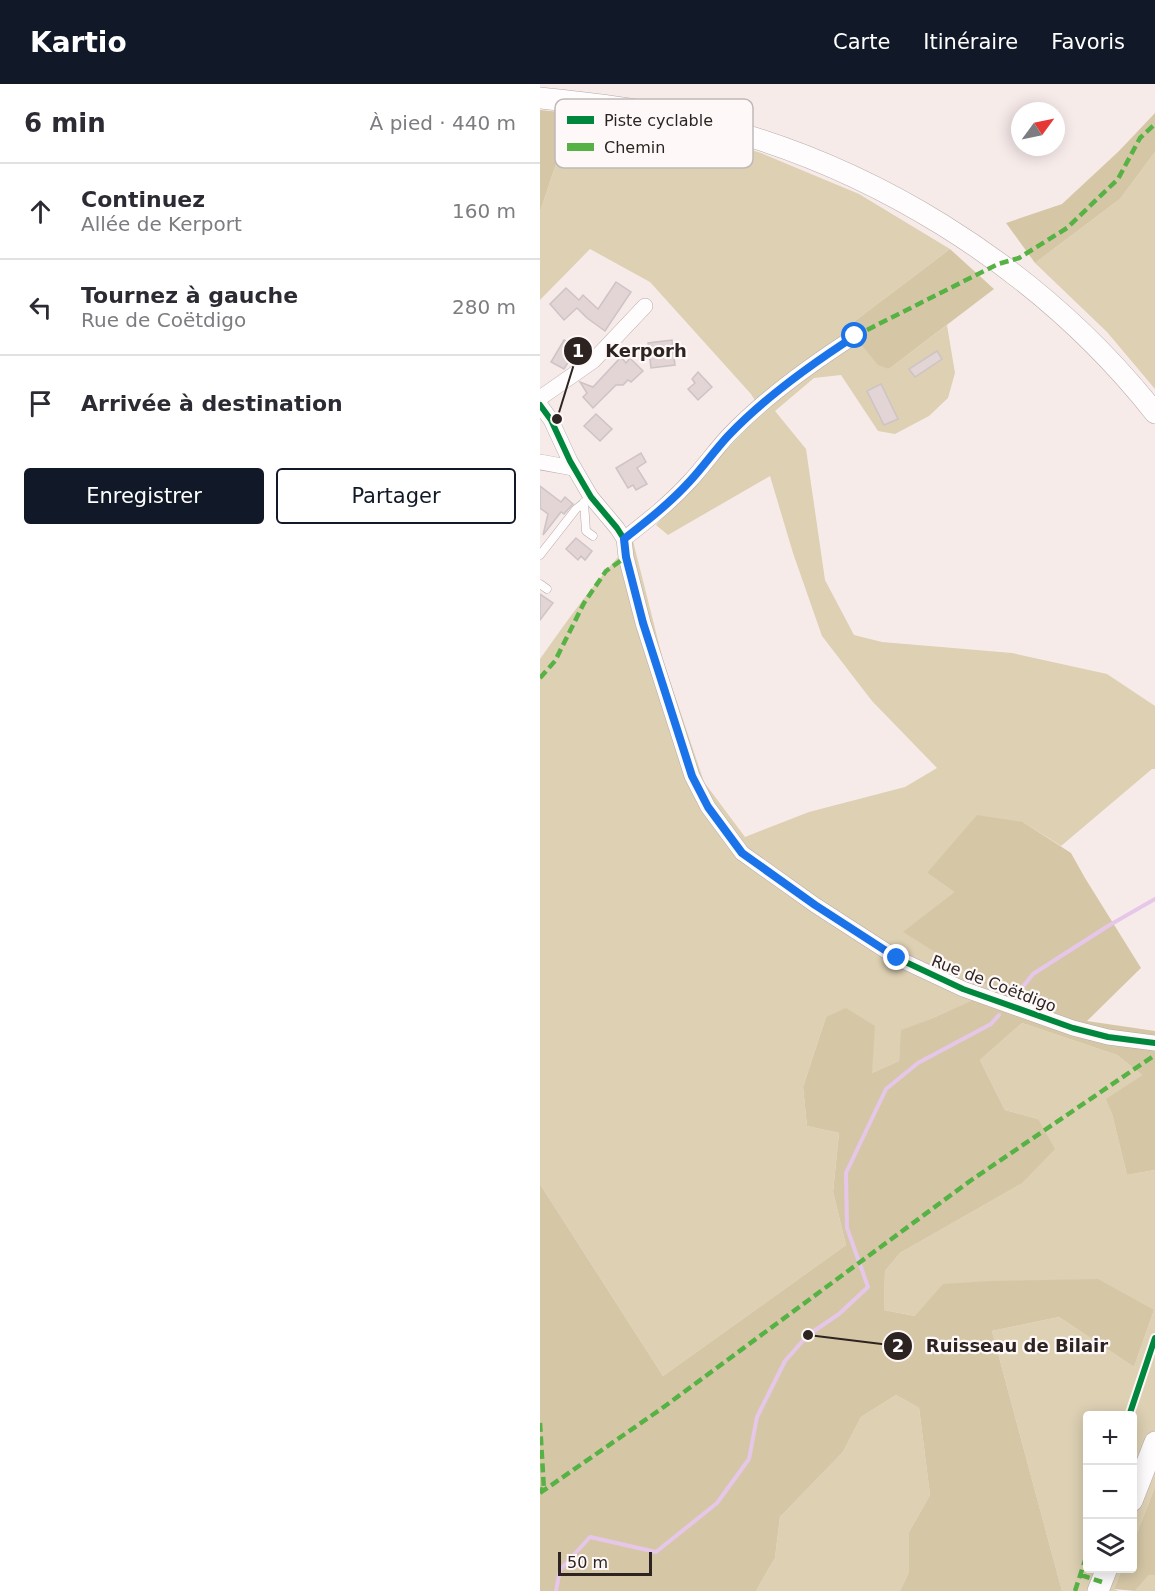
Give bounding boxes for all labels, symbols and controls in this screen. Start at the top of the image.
text: Kartio [30,26,127,59]
text: Carte [833,30,890,54]
text: Itinéraire [923,30,1018,54]
text: Favoris [1051,30,1125,54]
legend [555,99,753,168]
north arrow [1011,102,1065,156]
text: 6 min [24,108,106,138]
text: À pied · 440 m [370,111,516,135]
text: Piste cyclable [604,111,713,130]
text: Chemin [604,138,665,157]
text: Continuez [81,187,205,212]
icon: ahead [24,195,57,228]
text: 160 m [452,199,516,223]
text: Allée de Kerport [81,212,242,236]
text: Tournez à gauche [81,283,298,308]
icon: left [24,291,57,324]
text: 280 m [452,295,516,319]
text: Rue de Coëtdigo [81,308,246,332]
route start [841,322,867,348]
callout: Kerporh [563,333,699,369]
text: 1 [572,340,584,361]
text: Kerporh [605,340,687,361]
icon: arrive [24,387,57,420]
text: Arrivée à destination [81,391,343,416]
button: Enregistrer [24,468,264,524]
button: Partager [276,468,516,524]
route end [883,944,909,970]
street label: Rue de Coëtdigo [929,951,1059,1016]
callout: Ruisseau de Bilair [883,1328,1120,1364]
text: 2 [892,1335,904,1356]
text: Ruisseau de Bilair [926,1335,1108,1356]
map controls [1083,1411,1137,1573]
button: + [1083,1411,1137,1465]
button: − [1083,1465,1137,1519]
button: layers [1083,1519,1137,1573]
scale bar [558,1549,652,1576]
text: 50 m [567,1553,608,1572]

